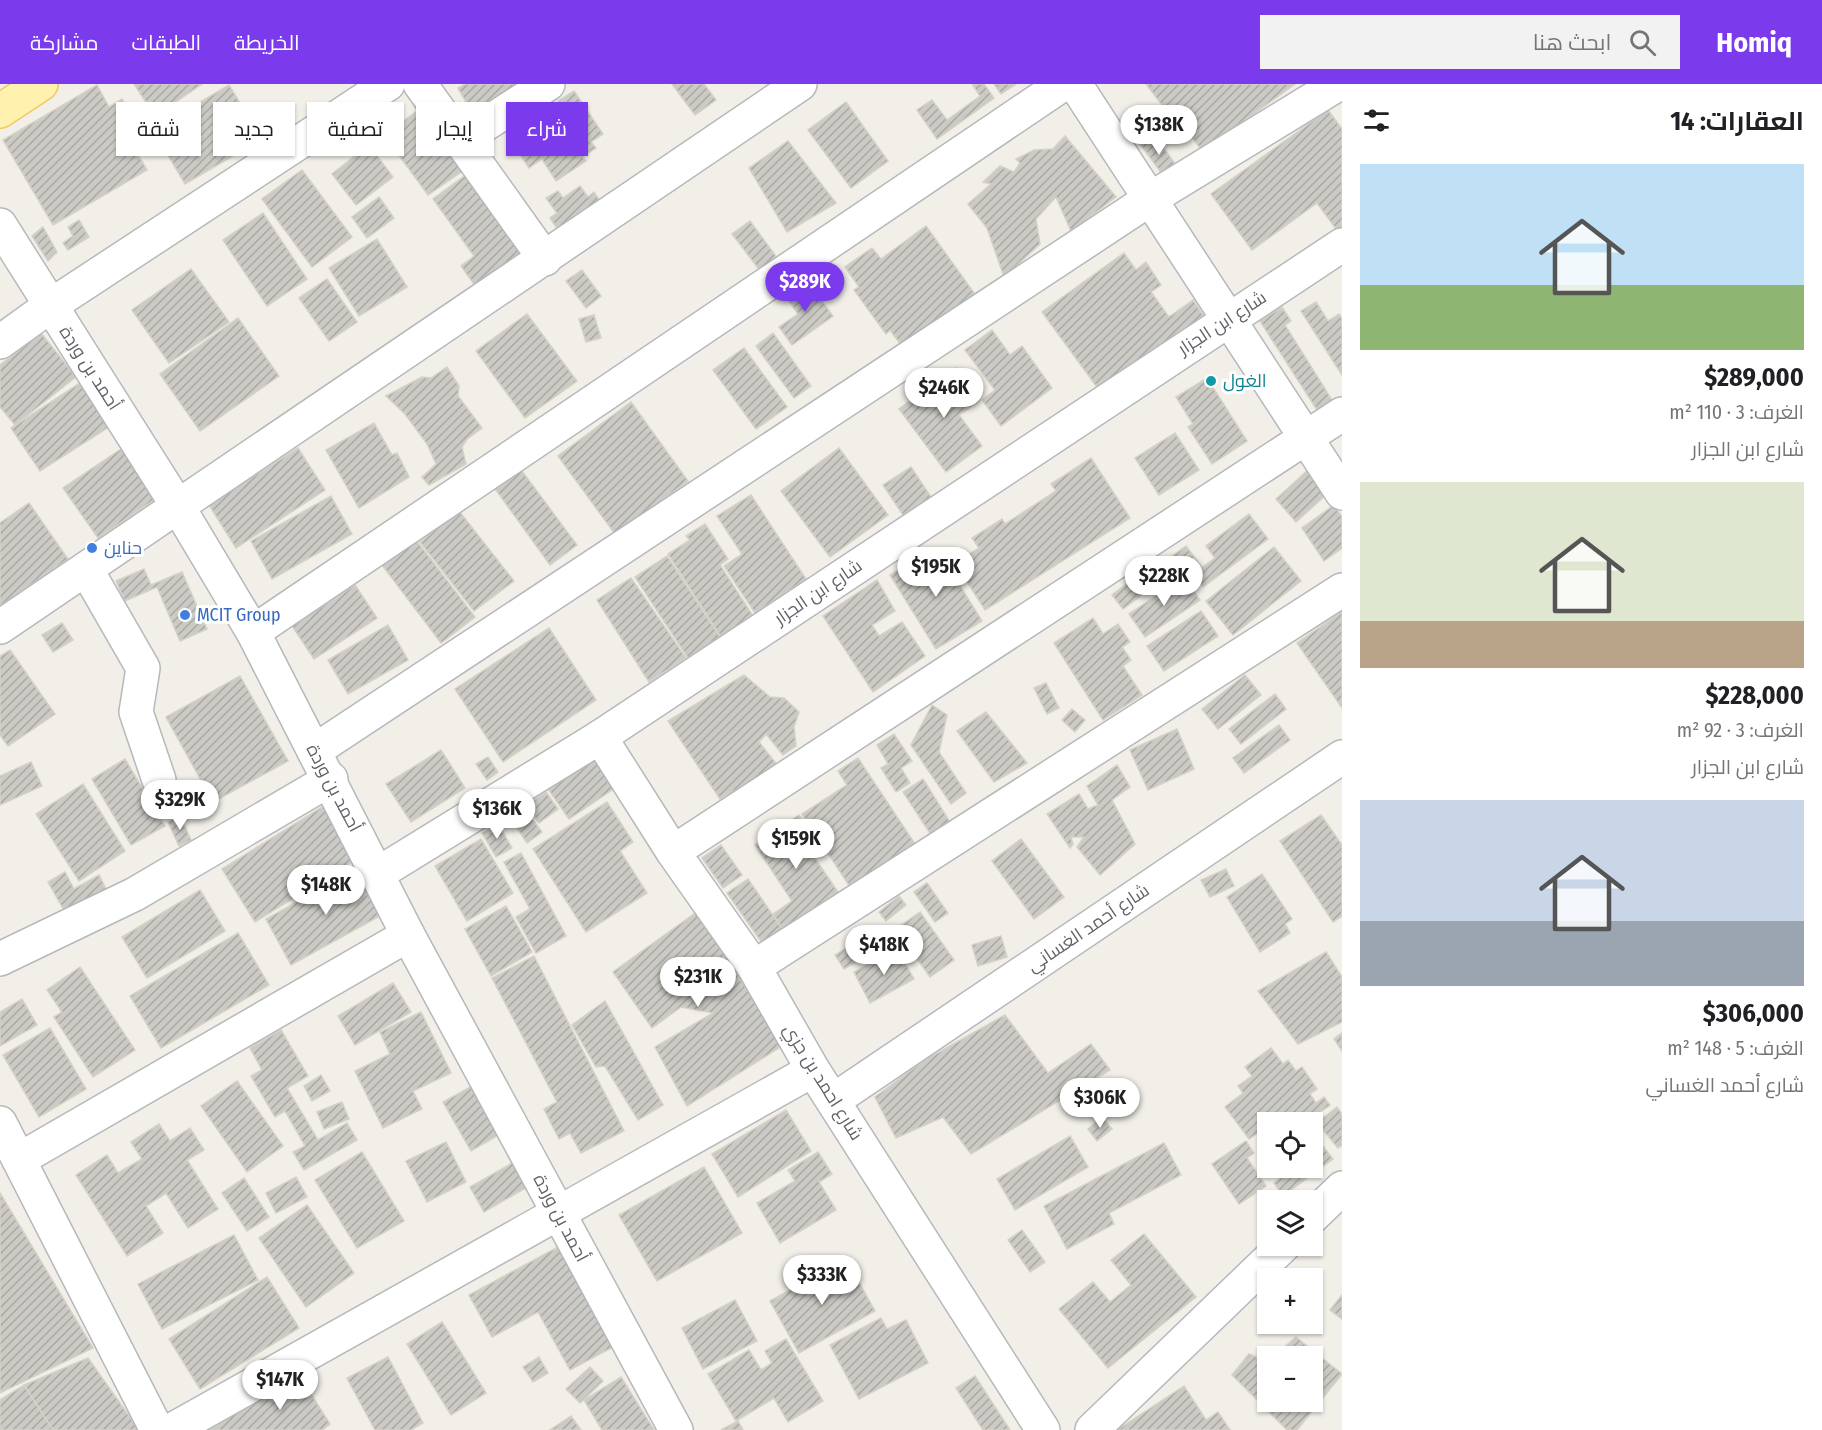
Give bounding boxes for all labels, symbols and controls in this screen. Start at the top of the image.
search box [1260,15,1680,69]
icon: search [1626,26,1659,59]
text: Homiq [1716,26,1792,59]
text: ابحث هنا [1533,29,1611,56]
text: مشاركة [30,30,99,56]
text: الطبقات [132,30,201,56]
text: الخريطة [234,30,300,56]
chip: شقة [116,102,201,156]
chip: جديد [213,102,295,156]
chip: تصفية [307,102,404,156]
chip: إيجار [416,102,494,156]
chip: شراء [506,102,588,156]
icon: filters [1360,104,1393,137]
pin: $138K [1117,105,1201,156]
text: العقارات: 14 [1670,106,1804,137]
text: $138K [1134,112,1184,136]
icon: home [1528,203,1636,311]
pin: $289K [763,262,847,313]
text: $289K [779,269,831,293]
street label: شارع ابن الجزار [1173,286,1271,361]
street label: أحمد بن وردة [55,322,126,414]
text: $289,000 [1704,362,1804,393]
pin: $246K [902,368,986,419]
place label: الغول [1223,370,1267,392]
marker: الغول [1204,374,1218,388]
text: $246K [919,375,969,399]
text: الغرف: 3 · 110 m² [1669,400,1804,424]
text: شارع ابن الجزار [1692,437,1804,461]
icon: home [1528,521,1636,629]
place label: حناين [104,537,142,559]
marker: حناين [85,541,99,555]
pin: $195K [894,547,978,598]
text: $195K [911,554,961,578]
street label: شارع ابن الجزار [769,555,867,631]
pin: $228K [1122,556,1206,607]
text: $228K [1139,563,1189,587]
place label: MCIT Group [197,604,281,626]
marker: MCIT Group [178,608,192,622]
text: $228,000 [1705,680,1804,711]
text: الغرف: 3 · 92 m² [1677,718,1804,742]
street label: أحمد بن وردة [302,740,366,836]
text: شارع ابن الجزار [1692,755,1804,779]
pin: $329K [138,780,222,831]
text: $329K [155,787,205,811]
pin: $136K [455,789,539,840]
text: $136K [472,796,522,820]
pin: $159K [754,819,838,870]
text: $159K [771,826,821,850]
icon: home [1528,839,1636,947]
pin: $148K [284,865,368,916]
text: $148K [301,872,351,896]
street label: شارع أحمد الغساني [1023,879,1155,980]
pin: $418K [842,925,926,976]
text: $418K [859,932,909,956]
pin: $231K [656,957,740,1008]
text: $231K [674,964,722,988]
text: $306,000 [1703,998,1804,1029]
street label: شارع احمد بن جزي [776,1020,868,1146]
text: الغرف: 5 · 148 m² [1667,1036,1804,1060]
text: شارع أحمد الغساني [1645,1073,1804,1097]
pin: $306K [1058,1078,1142,1129]
text: $306K [1074,1085,1126,1109]
map controls [1257,1112,1323,1412]
button: locate [1257,1112,1323,1178]
street label: أحمد بن وردة [529,1170,593,1266]
button: layers [1257,1190,1323,1256]
pin: $333K [780,1255,864,1306]
text: $333K [797,1262,847,1286]
button: + [1257,1268,1323,1334]
button: − [1257,1346,1323,1412]
pin: $147K [238,1360,322,1411]
text: $147K [256,1367,304,1391]

